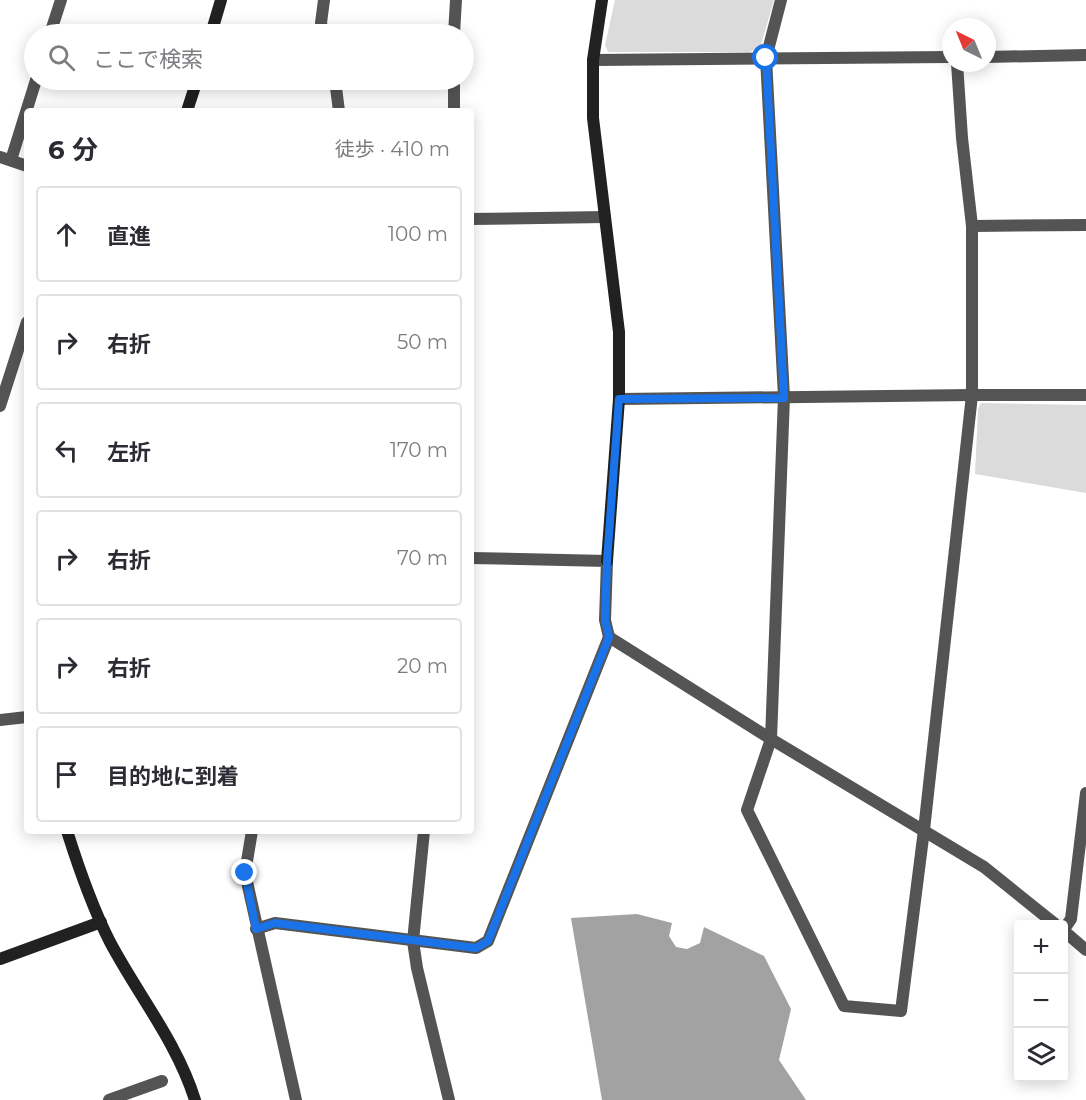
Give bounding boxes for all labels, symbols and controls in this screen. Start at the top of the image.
north arrow [942,18,996,72]
search box [24,24,474,90]
icon: search [45,41,78,74]
route start [752,44,778,70]
text: ここで検索 [93,46,203,73]
text: 6 分 [48,134,98,166]
text: 徒歩 · 410 m [335,137,450,161]
icon: ahead [50,218,83,251]
text: 100 m [388,222,448,246]
text: 直進 [107,223,151,250]
icon: right [50,326,83,359]
text: 50 m [397,330,448,354]
text: 右折 [107,331,151,358]
icon: left [50,434,83,467]
text: 170 m [390,438,448,462]
text: 左折 [107,439,151,466]
icon: right [50,542,83,575]
text: 70 m [397,546,448,570]
text: 右折 [107,547,151,574]
icon: right [50,650,83,683]
text: 20 m [397,654,448,678]
text: 右折 [107,655,151,682]
icon: arrive [50,758,83,791]
text: 目的地に到着 [107,763,239,790]
route end [231,859,257,885]
map controls [1014,920,1068,1082]
button: + [1014,920,1068,974]
button: − [1014,974,1068,1028]
button: layers [1014,1028,1068,1082]

